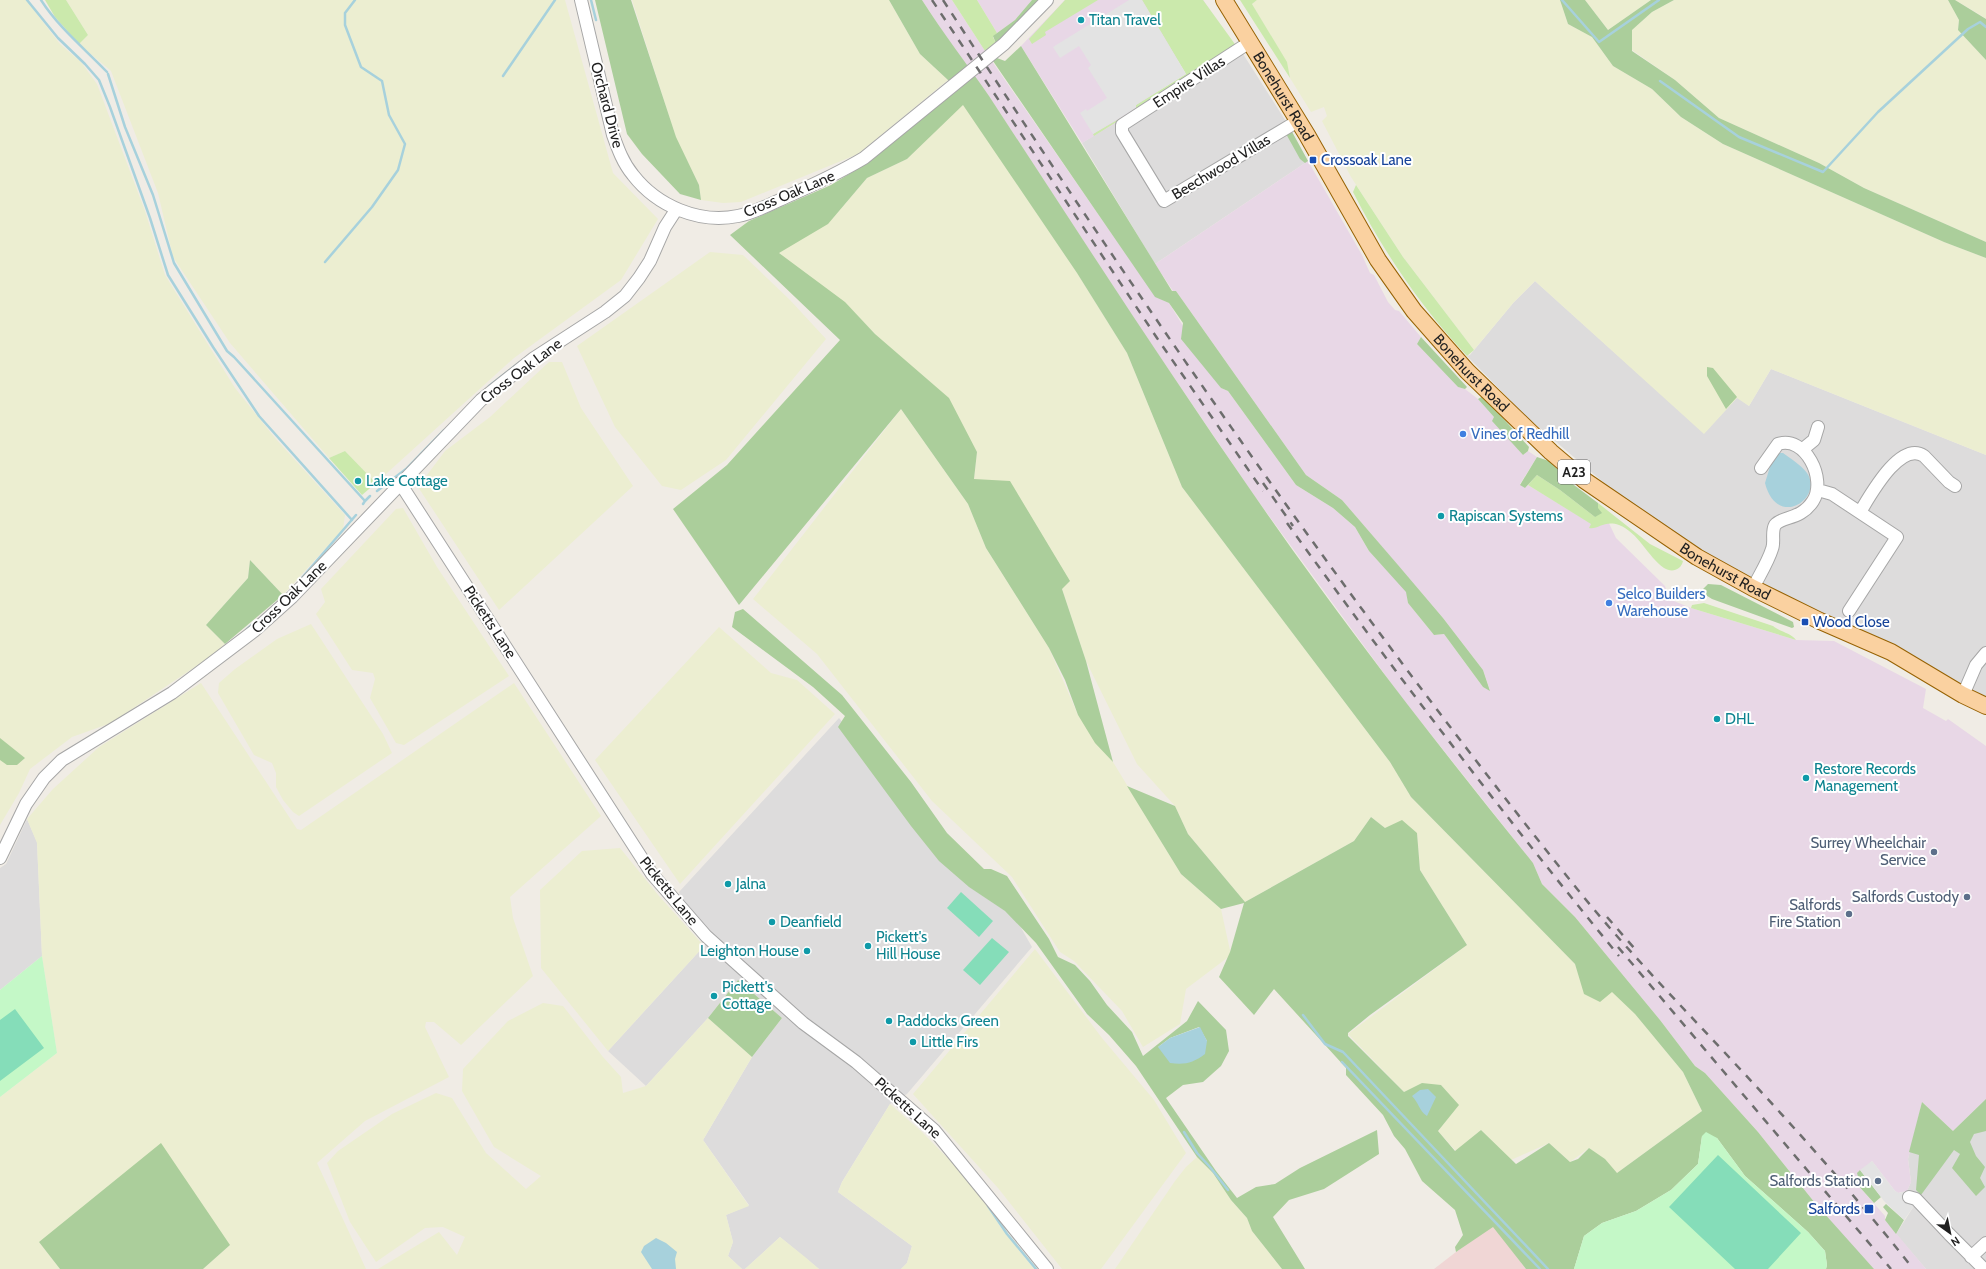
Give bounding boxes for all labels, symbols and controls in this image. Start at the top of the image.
place label: Titan Travel [1089,11,1161,29]
marker: Titan Travel [1076,15,1086,25]
street label: Bonehurst Road [1249,48,1317,144]
street label: Empire Villas [1150,52,1228,112]
street label: Orchard Drive [587,60,627,150]
street label: Beechwood Villas [1169,131,1273,203]
place label: Crossoak Lane [1321,151,1412,169]
marker: Crossoak Lane [1308,155,1318,165]
street label: Cross Oak Lane [741,167,838,221]
street label: Bonehurst Road [1430,330,1513,416]
street label: Cross Oak Lane [477,334,565,407]
place label: Vines of Redhill [1471,425,1570,443]
marker: Vines of Redhill [1458,429,1468,439]
road number: A23 [1558,460,1590,484]
place label: Lake Cottage [366,472,448,490]
marker: Lake Cottage [353,476,363,486]
place label: Rapiscan Systems [1449,507,1563,525]
marker: Rapiscan Systems [1436,511,1446,521]
street label: Bonehurst Road [1676,539,1773,604]
street label: Cross Oak Lane [248,557,330,637]
street label: Picketts Lane [460,582,520,662]
place label: Selco Builders Warehouse [1617,585,1706,620]
marker: Selco Builders Warehouse [1604,598,1614,608]
place label: Wood Close [1813,613,1890,631]
marker: Wood Close [1800,617,1810,627]
place label: DHL [1725,710,1754,728]
marker: DHL [1712,714,1722,724]
place label: Restore Records Management [1814,760,1916,795]
marker: Restore Records Management [1801,773,1811,783]
place label: Surrey Wheelchair Service [1810,834,1926,869]
marker: Surrey Wheelchair Service [1929,847,1939,857]
street label: Picketts Lane [636,853,702,929]
place label: Jalna [735,875,767,893]
marker: Jalna [723,879,733,889]
place label: Salfords Custody [1852,888,1959,906]
marker: Salfords Custody [1962,892,1972,902]
place label: Salfords Fire Station [1769,896,1841,931]
marker: Salfords Fire Station [1844,909,1854,919]
place label: Deanfield [780,913,842,931]
marker: Deanfield [767,917,777,927]
place label: Pickett's Hill House [876,928,941,963]
marker: Pickett's Hill House [863,941,873,951]
place label: Leighton House [700,942,799,960]
marker: Leighton House [802,946,812,956]
place label: Pickett's Cottage [722,978,773,1013]
marker: Pickett's Cottage [709,991,719,1001]
place label: Paddocks Green [897,1012,999,1030]
marker: Paddocks Green [884,1016,894,1026]
place label: Little Firs [921,1033,978,1051]
marker: Little Firs [908,1037,918,1047]
street label: Picketts Lane [871,1074,945,1143]
place label: Salfords Station [1769,1172,1870,1190]
marker: Salfords Station [1873,1176,1883,1186]
place label: Salfords [1808,1200,1860,1218]
marker: Salfords [1863,1203,1875,1215]
north arrow [1930,1213,1970,1253]
text: N [1948,1233,1963,1249]

